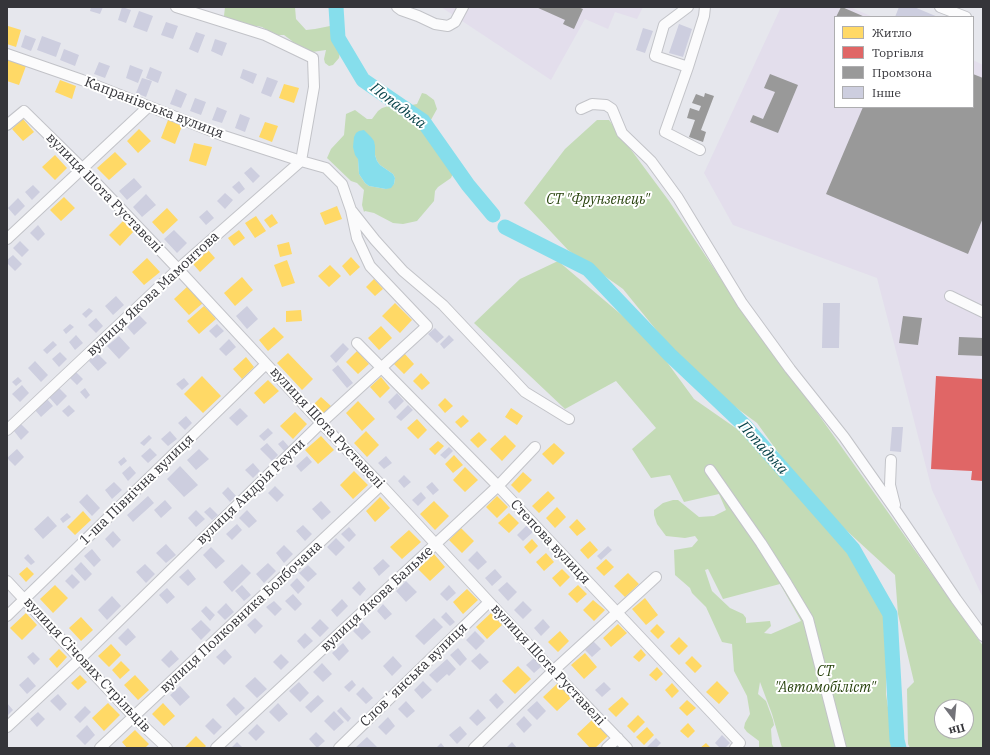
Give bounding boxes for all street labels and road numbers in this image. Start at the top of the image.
street label: Капранівська вулиця [82,74,226,142]
street label: вулиця Шота Руставелі [42,130,166,256]
street label: вулиця Якова Мамонтова [83,228,223,360]
street label: вулиця Шота Руставелі [266,364,388,492]
street label: 1-ша Північна вулиця [76,431,198,549]
street label: вулиця Андрія Реути [193,436,309,548]
street label: Степова вулиця [507,496,593,588]
street label: вулиця Полковника Болбочана [157,537,325,697]
street label: вулиця Якова Бальме [317,543,437,655]
street label: вулиця Січових Стрільців [20,594,154,736]
street label: вулиця Шота Руставелі [487,601,609,729]
street label: Словʼянська вулиця [357,619,471,731]

